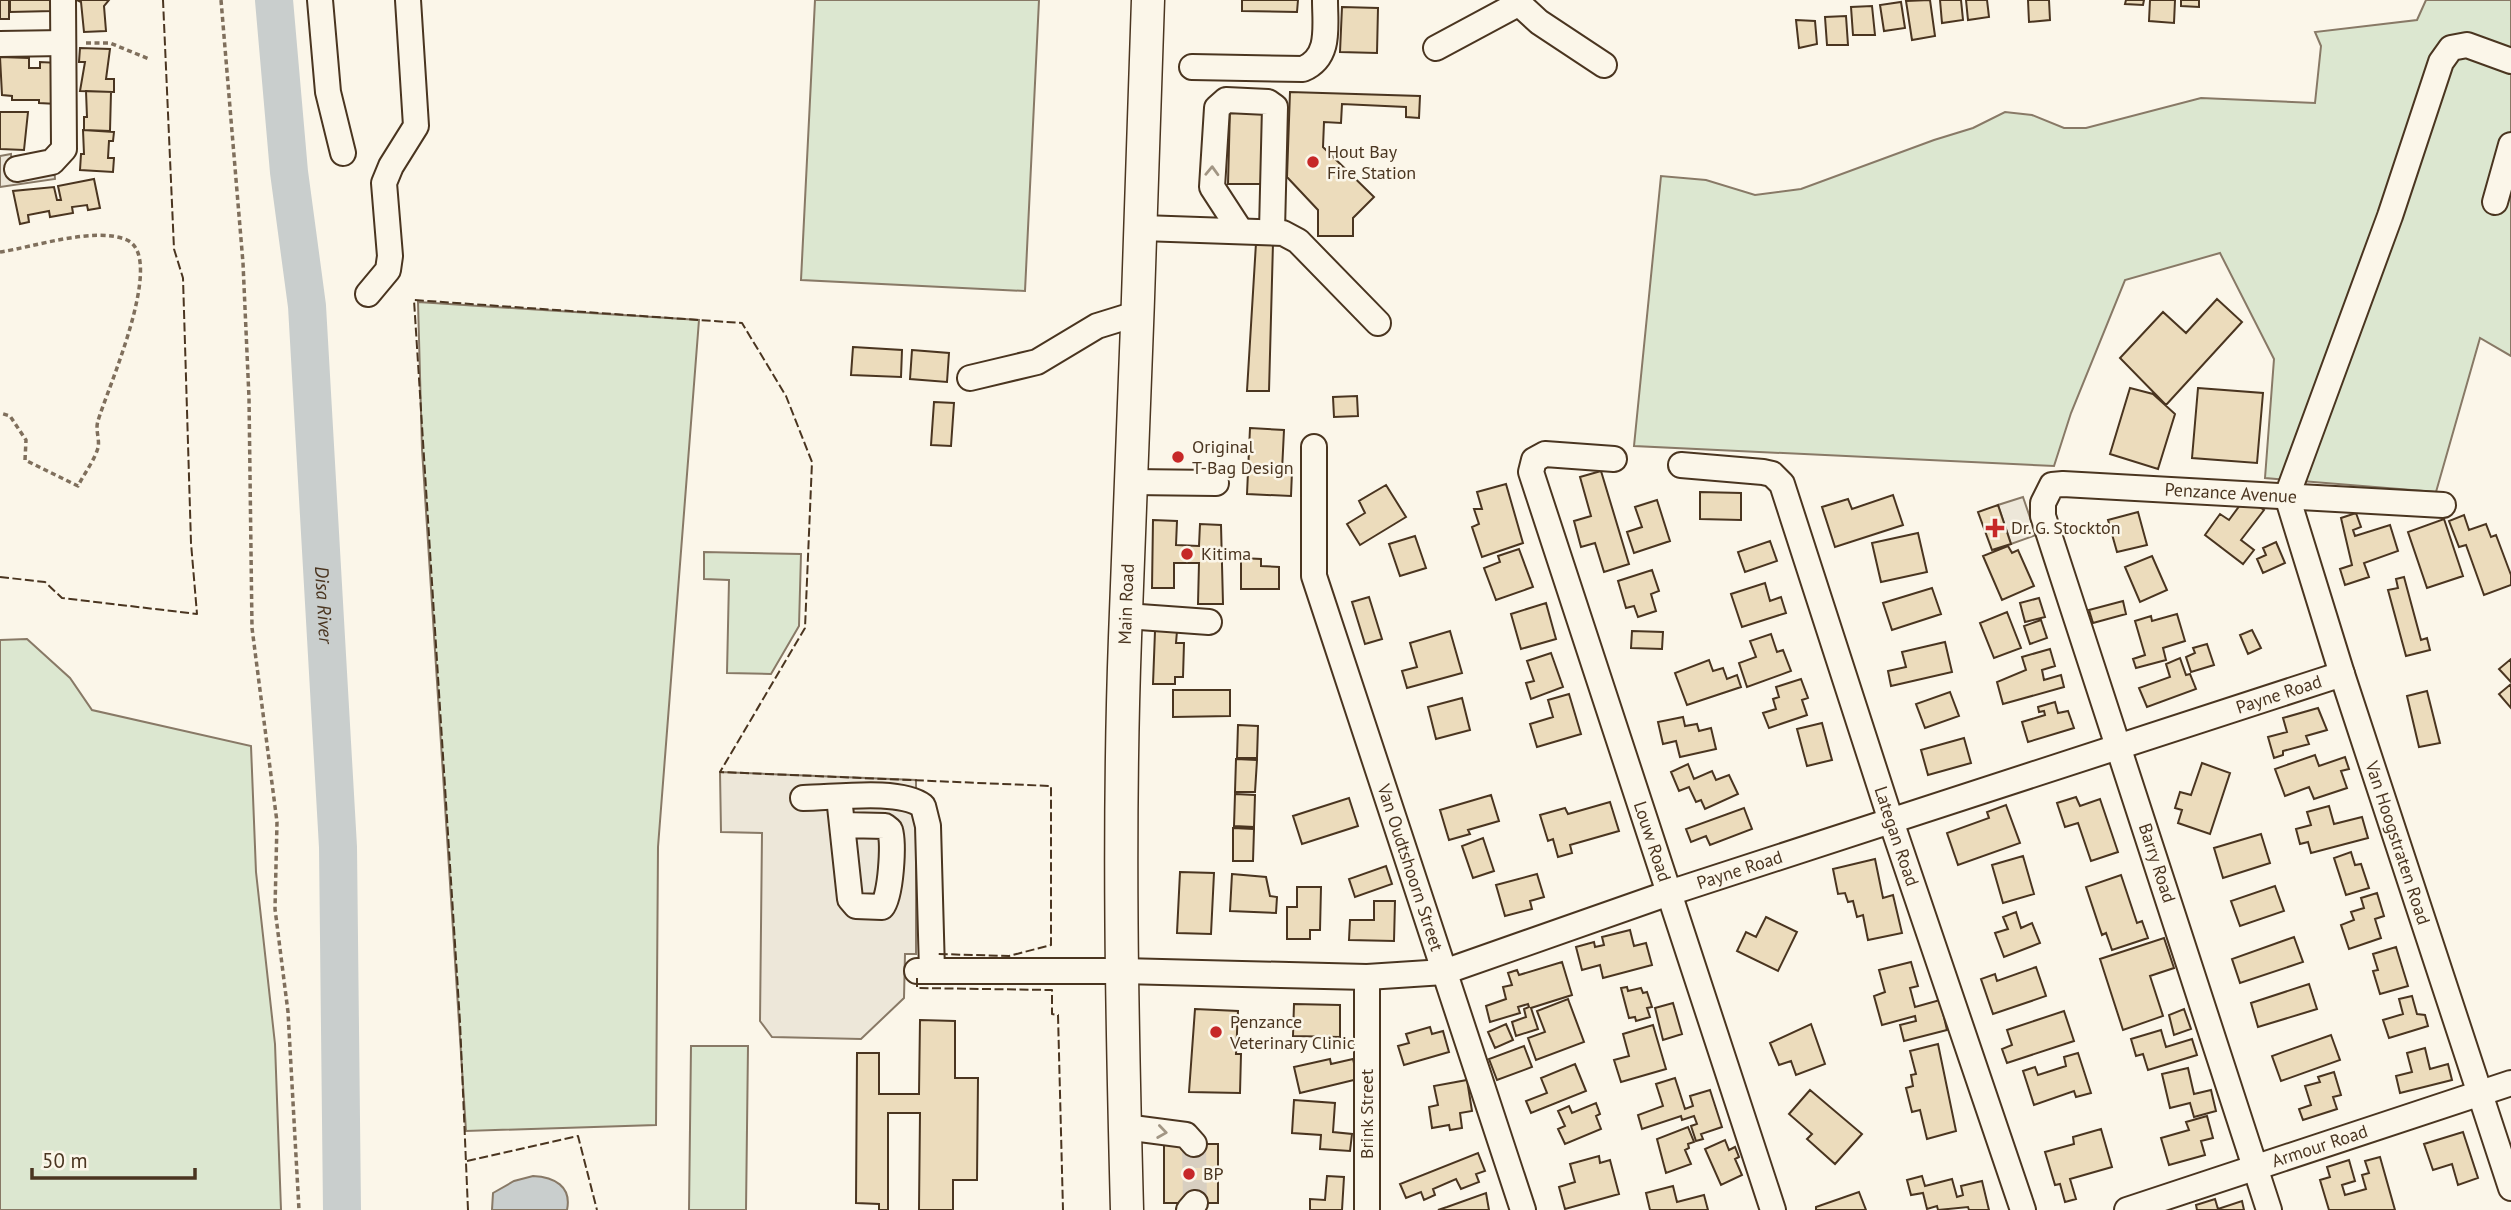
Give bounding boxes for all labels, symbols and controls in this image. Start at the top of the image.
place label: Hout Bay Fire Station [1327,140,1416,184]
marker: Hout Bay Fire Station [1305,154,1321,170]
one-way arrow [1205,165,1220,176]
place label: Original T-Bag Design [1192,435,1294,479]
marker: Original T-Bag Design [1170,449,1186,465]
street label: Penzance Avenue [2164,478,2298,508]
place label: Dr. G. Stockton [2011,516,2121,539]
marker: Dr. G. Stockton [1985,518,2005,538]
place label: Kitima [1201,542,1251,565]
marker: Kitima [1179,546,1195,562]
street label: Main Road [1113,563,1139,645]
water label: Disa River [310,565,338,646]
street label: Payne Road [2233,669,2324,719]
street label: Van Hoogstraten Road [2360,757,2436,927]
street label: Van Oudtshoorn Street [1372,780,1449,954]
street label: Lategan Road [1869,783,1924,889]
street label: Louw Road [1629,798,1677,885]
street label: Barry Road [2134,820,2181,906]
street label: Payne Road [1694,845,1785,894]
place label: Penzance Veterinary Clinic [1229,1010,1355,1054]
marker: Penzance Veterinary Clinic [1208,1024,1224,1040]
street label: Brink Street [1355,1069,1378,1159]
street label: Armour Road [2269,1119,2371,1172]
one-way arrow [1156,1124,1168,1139]
scale bar [32,1136,194,1180]
text: 50 m [42,1147,88,1174]
place label: BP [1203,1162,1224,1185]
marker: BP [1181,1166,1197,1182]

